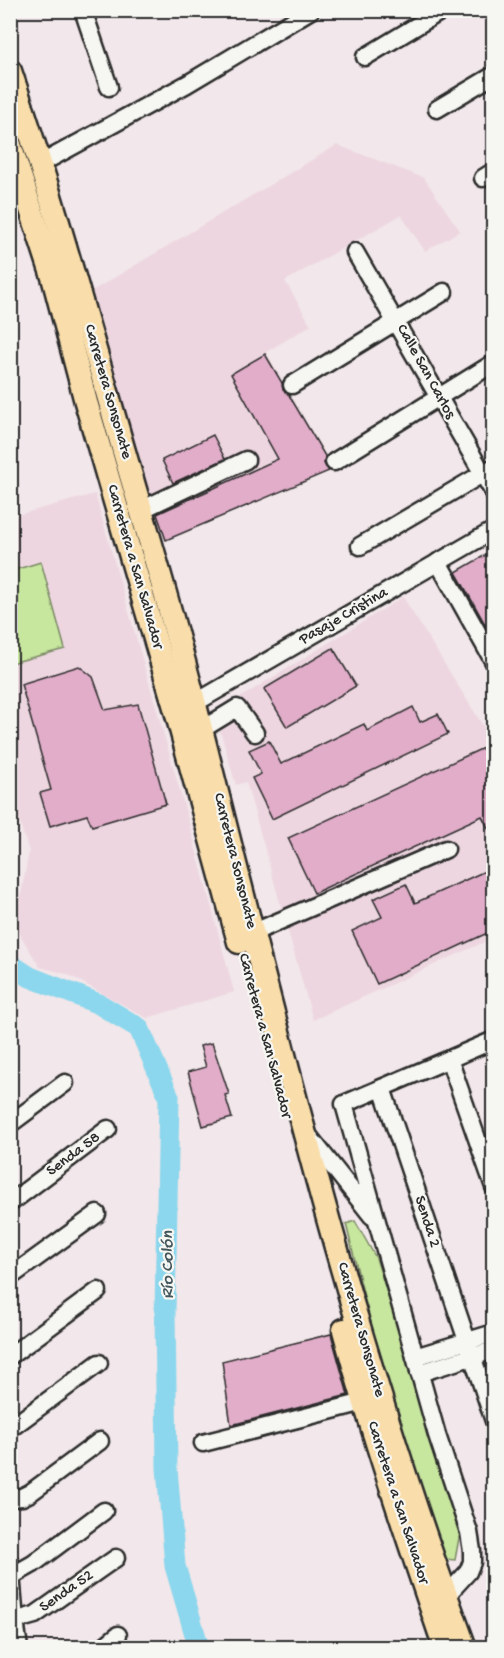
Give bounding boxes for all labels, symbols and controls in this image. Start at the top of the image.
street label: Calle San Carlos [391,321,459,424]
street label: Carretera Sonsonate [79,323,136,462]
street label: Carretera a San Salvador [101,483,167,652]
street label: Pasaje Cristina [295,583,393,651]
street label: Carretera Sonsonate [208,791,260,931]
street label: Carretera a San Salvador [233,952,295,1122]
street label: Senda 58 [43,1128,105,1181]
street label: Senda 2 [409,1194,443,1250]
water label: Río Colón [158,1231,179,1299]
street label: Carretera Sonsonate [332,1261,389,1400]
street label: Carretera a San Salvador [362,1419,433,1588]
street label: Senda 52 [36,1566,98,1617]

